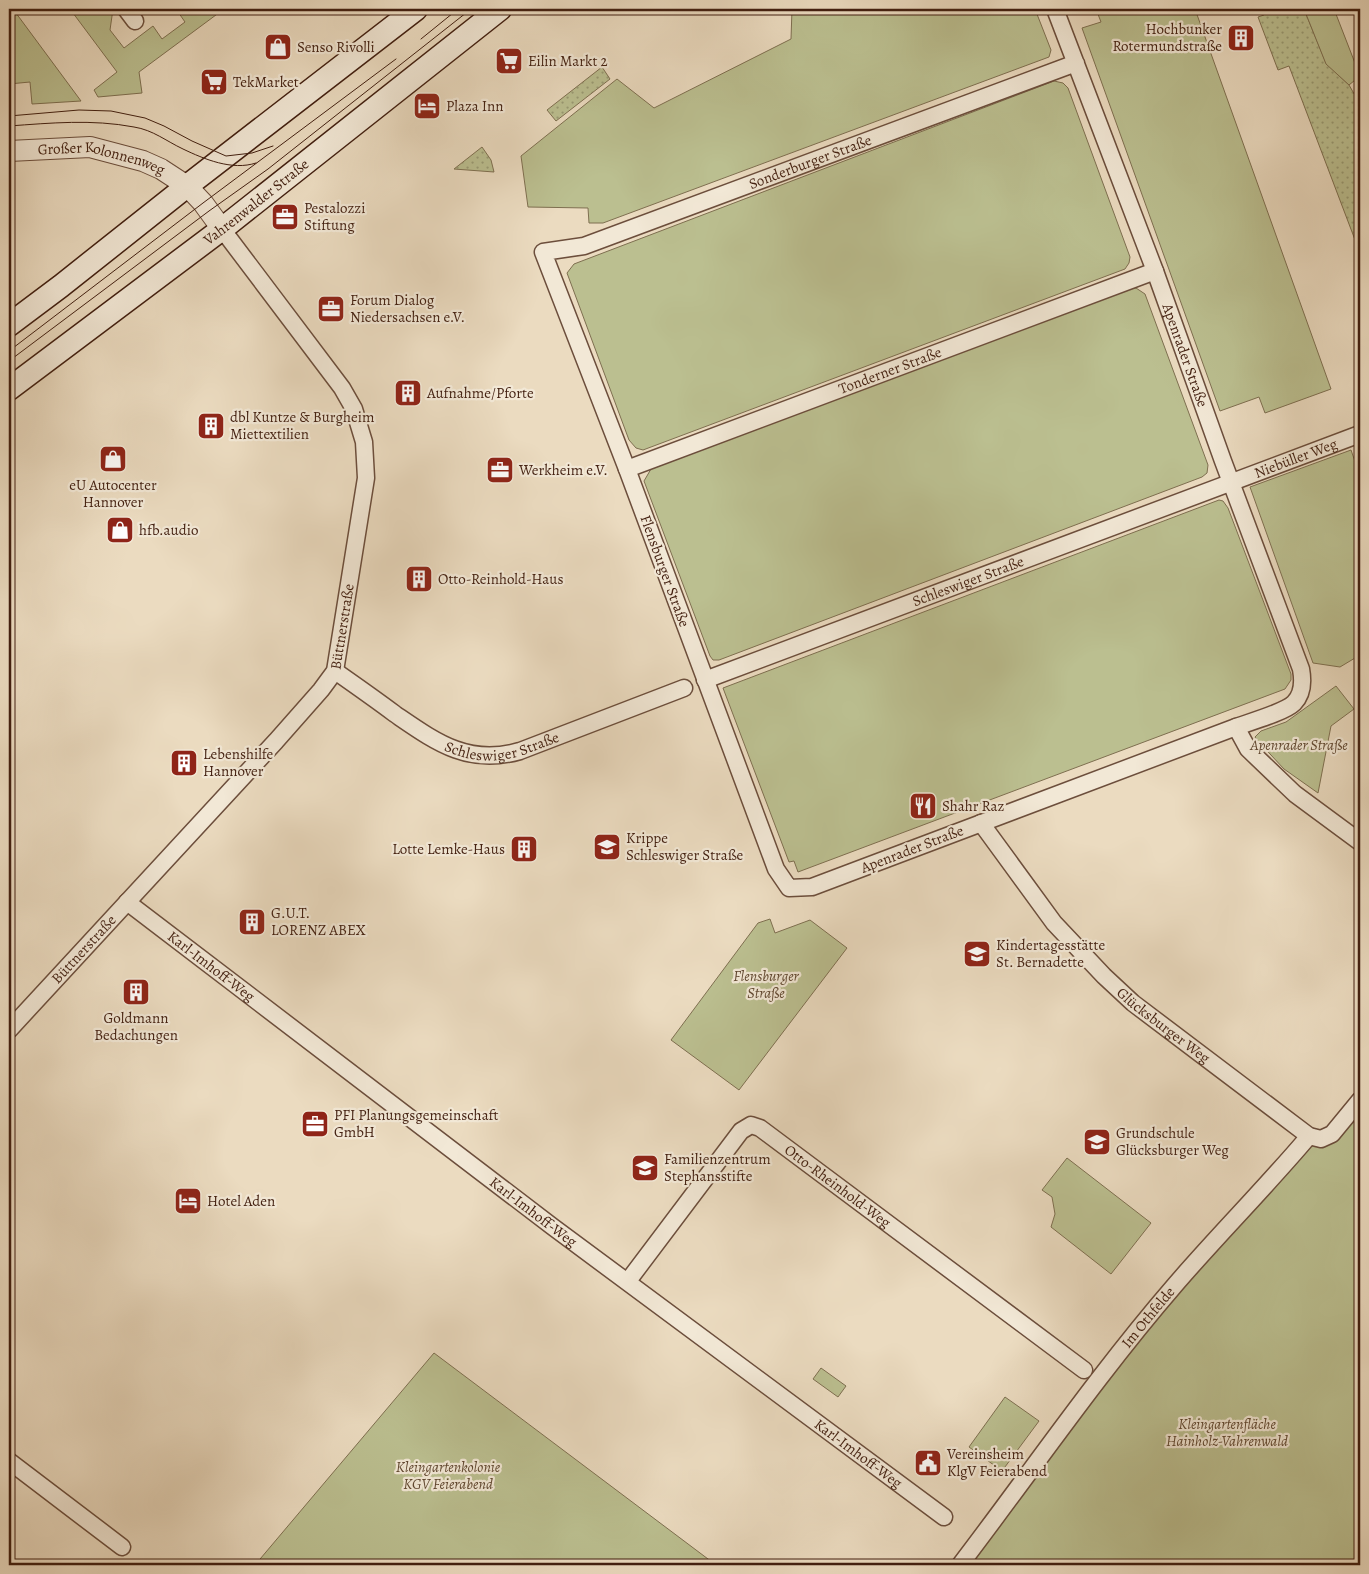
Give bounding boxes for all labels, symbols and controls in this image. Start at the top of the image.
place label: Hochbunker Rotermundstraße [1112,19,1222,56]
building icon: Hochbunker Rotermundstraße [1226,23,1256,53]
shop icon: Senso Rivolli [263,32,293,62]
place label: Senso Rivolli [297,37,375,57]
supermarket icon: Eilin Markt 2 [494,46,524,76]
place label: Eilin Markt 2 [528,51,608,71]
supermarket icon: TekMarket [199,67,229,97]
place label: TekMarket [233,72,299,92]
hotel icon: Plaza Inn [412,91,442,121]
place label: Plaza Inn [446,96,503,116]
street label: Sonderburger Straße [746,130,875,194]
street label: Großer Kolonnenweg [37,137,169,180]
street label: Vahrenwalder Straße [199,154,313,250]
place label: Pestalozzi Stiftung [304,198,365,235]
office icon: Pestalozzi Stiftung [270,202,300,232]
place label: Forum Dialog Niedersachsen e.V. [350,290,465,327]
office icon: Forum Dialog Niedersachsen e.V. [316,294,346,324]
street label: Apenrader Straße [1157,300,1213,410]
street label: Tonderner Straße [836,342,945,399]
building icon: Aufnahme/Pforte [393,378,423,408]
place label: Aufnahme/Pforte [426,383,534,403]
place label: dbl Kuntze & Burgheim Miettextilien [230,407,375,444]
building icon: dbl Kuntze & Burgheim Miettextilien [196,411,226,441]
street label: Niebüller Weg [1251,433,1340,483]
shop icon: eU Autocenter Hannover [98,444,128,474]
office icon: Werkheim e.V. [485,455,515,485]
place label: Werkheim e.V. [518,460,608,480]
place label: eU Autocenter Hannover [69,475,157,512]
street label: Flensburger Straße [635,512,695,630]
shop icon: hfb.audio [105,515,135,545]
place label: hfb.audio [139,520,198,540]
street label: Schleswiger Straße [910,551,1027,611]
building icon: Otto-Reinhold-Haus [404,564,434,594]
place label: Otto-Reinhold-Haus [438,569,563,589]
street label: Büttnerstraße [325,582,359,671]
street label: Schleswiger Straße [442,727,562,766]
park label: Apenrader Straße [1249,735,1348,755]
place label: Lebenshilfe Hannover [203,744,273,781]
building icon: Lebenshilfe Hannover [169,748,199,778]
restaurant icon: Shahr Raz [908,791,938,821]
place label: Shahr Raz [942,796,1004,816]
street label: Apenrader Straße [857,820,966,878]
place label: Krippe Schleswiger Straße [626,828,744,865]
school or university icon: Krippe Schleswiger Straße [592,832,622,862]
building icon: Lotte Lemke-Haus [509,834,539,864]
place label: Lotte Lemke-Haus [392,839,505,859]
place label: G.U.T. LORENZ ABEX [271,903,366,940]
building icon: G.U.T. LORENZ ABEX [237,907,267,937]
street label: Büttnerstraße [47,910,121,988]
street label: Karl-Imhoff-Weg [163,926,260,1006]
place label: Kindertagesstätte St. Bernadette [996,935,1105,972]
school or university icon: Kindertagesstätte St. Bernadette [962,939,992,969]
park label: Flensburger Straße [733,966,800,1003]
building icon: Goldmann Bedachungen [121,977,151,1007]
street label: Glücksburger Weg [1112,983,1215,1068]
place label: Goldmann Bedachungen [94,1008,178,1045]
place label: PFI Planungsgemeinschaft GmbH [334,1105,498,1142]
office icon: PFI Planungsgemeinschaft GmbH [300,1109,330,1139]
place label: Grundschule Glücksburger Weg [1116,1123,1229,1160]
school or university icon: Grundschule Glücksburger Weg [1082,1127,1112,1157]
street label: Otto-Rheinhold-Weg [781,1140,895,1233]
place label: Familienzentrum Stephansstifte [664,1149,771,1186]
school or university icon: Familienzentrum Stephansstifte [630,1153,660,1183]
street label: Karl-Imhoff-Weg [485,1172,582,1252]
hotel icon: Hotel Aden [173,1186,203,1216]
place label: Hotel Aden [207,1191,275,1211]
street label: Im Othfelde [1117,1282,1179,1352]
street label: Karl-Imhoff-Weg [810,1414,907,1493]
park label: Kleingartenfläche Hainholz-Vahrenwald [1166,1414,1288,1451]
place label: Vereinsheim KlgV Feierabend [946,1444,1048,1481]
public building icon: Vereinsheim KlgV Feierabend [913,1448,943,1478]
park label: Kleingartenkolonie KGV Feierabend [396,1457,501,1494]

